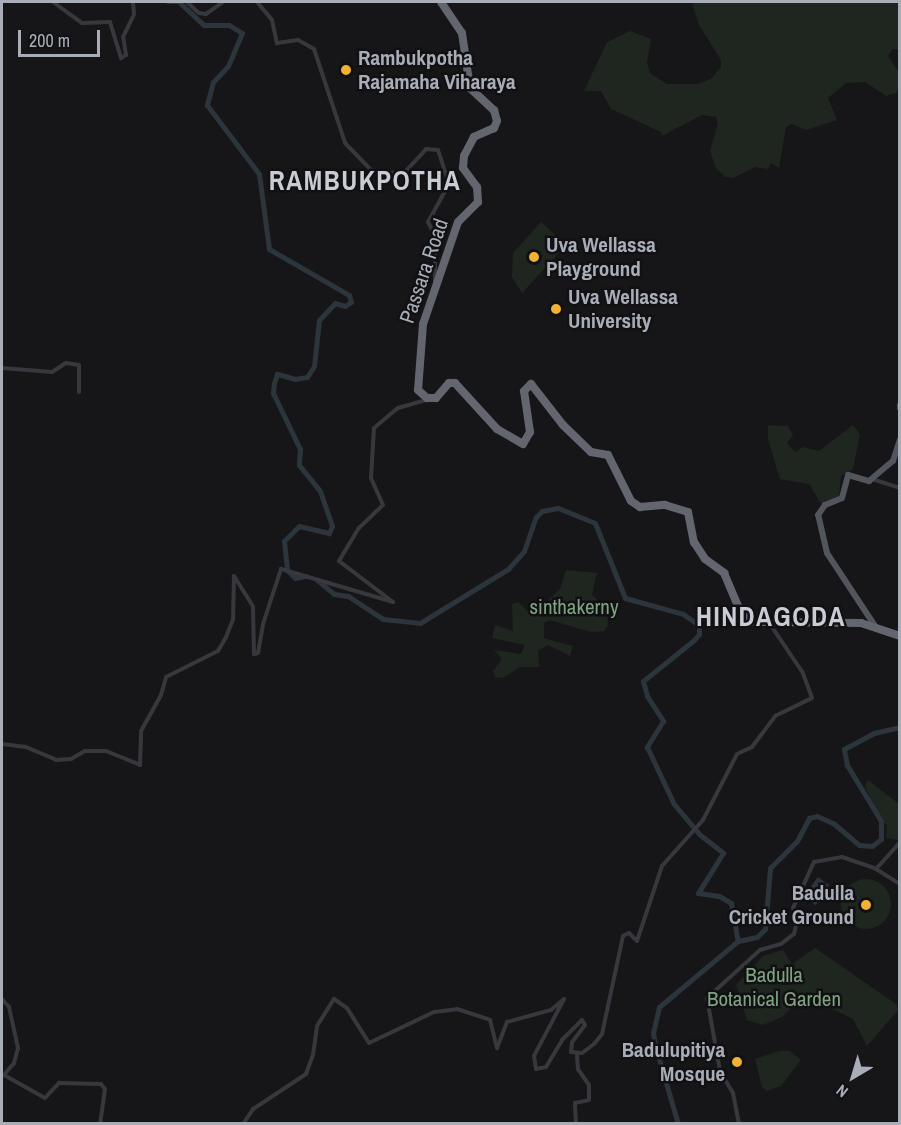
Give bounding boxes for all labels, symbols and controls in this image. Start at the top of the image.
scale bar [21,18,104,56]
text: 200 m [29,28,70,53]
place label: Rambukpotha Rajamaha Viharaya [358,45,516,95]
marker: Rambukpotha Rajamaha Viharaya [339,63,353,77]
district label: RAMBUKPOTHA [269,165,461,197]
street label: Passara Road [394,215,454,327]
place label: Uva Wellassa Playground [546,232,656,282]
marker: Uva Wellassa Playground [527,250,541,264]
place label: Uva Wellassa University [568,284,678,334]
marker: Uva Wellassa University [549,302,563,316]
park label: sinthakerny [529,594,619,620]
district label: HINDAGODA [696,601,846,633]
place label: Badulla Cricket Ground [729,880,854,930]
marker: Badulla Cricket Ground [859,898,873,912]
park label: Badulla Botanical Garden [707,962,841,1012]
place label: Badulupitiya Mosque [622,1037,725,1087]
north arrow [823,1047,883,1107]
marker: Badulupitiya Mosque [730,1055,744,1069]
text: N [831,1080,852,1103]

